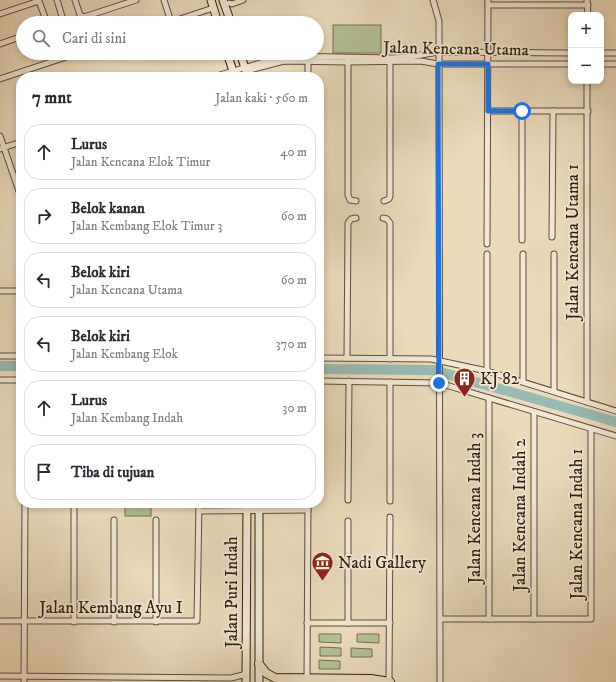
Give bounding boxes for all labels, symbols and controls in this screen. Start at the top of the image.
map controls [568,12,604,84]
button: + [568,12,604,48]
search box [16,16,324,60]
icon: search [30,27,52,49]
text: Cari di sini [62,29,126,48]
street label: Jalan Kencana Utama [381,37,530,61]
button: − [568,48,604,84]
text: 7 mnt [32,87,72,109]
text: Jalan kaki · 560 m [215,90,308,106]
route start [513,102,531,120]
text: Lurus [71,135,107,154]
icon: ahead [33,141,55,163]
text: 40 m [280,144,307,160]
text: Jalan Kencana Elok Timur [71,154,210,170]
street label: Jalan Kencana Utama 1 [562,164,584,322]
text: Belok kanan [71,199,145,218]
icon: right [33,205,55,227]
text: 60 m [281,208,307,224]
text: Jalan Kembang Elok Timur 3 [71,218,222,234]
text: Belok kiri [71,263,130,282]
icon: left [33,269,55,291]
text: 60 m [281,272,307,288]
text: Jalan Kencana Utama [71,282,183,298]
text: Belok kiri [71,327,130,346]
icon: left [33,333,55,355]
text: 370 m [276,336,307,352]
text: Jalan Kembang Elok [71,346,178,362]
building icon: KJ 82 [451,366,477,399]
place label: KJ 82 [480,368,520,390]
route end [430,374,448,392]
text: Lurus [71,391,107,410]
icon: ahead [33,397,55,419]
text: 30 m [283,400,307,416]
text: Jalan Kembang Indah [71,410,183,426]
street label: Jalan Kencana Indah 3 [464,433,486,585]
street label: Jalan Kencana Indah 2 [509,438,531,593]
street label: Jalan Kencana Indah 1 [566,449,588,601]
icon: arrive [33,461,55,483]
text: Tiba di tujuan [71,463,154,482]
street label: Jalan Puri Indah [221,536,243,650]
museum icon: Nadi Gallery [310,550,336,583]
place label: Nadi Gallery [338,552,427,574]
street label: Jalan Kembang Ayu I [37,597,183,619]

